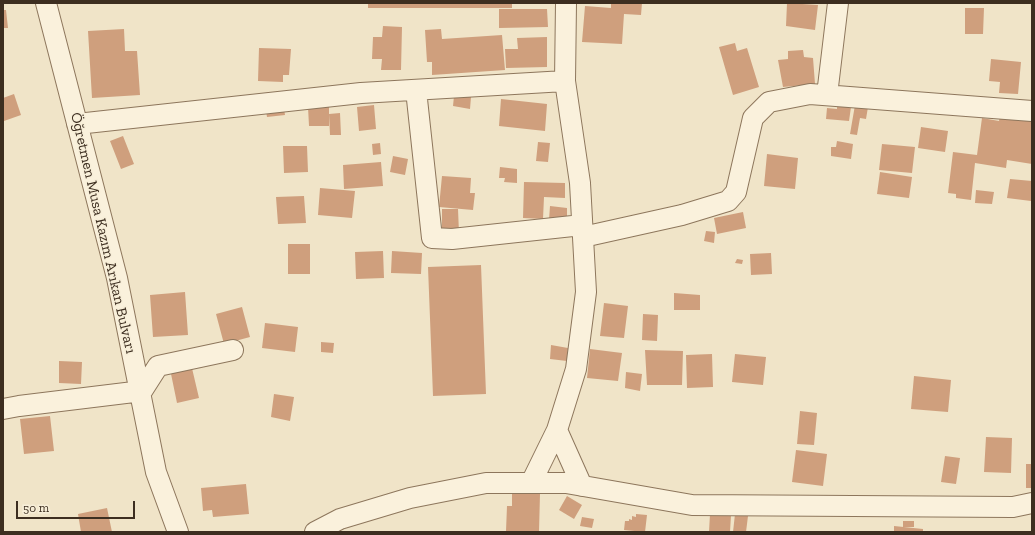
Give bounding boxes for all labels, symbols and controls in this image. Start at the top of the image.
street label: Öğretmen Musa Kazım Arıkan Bulvarı [66,111,140,355]
scale bar [18,493,137,519]
text: 50 m [23,501,49,515]

